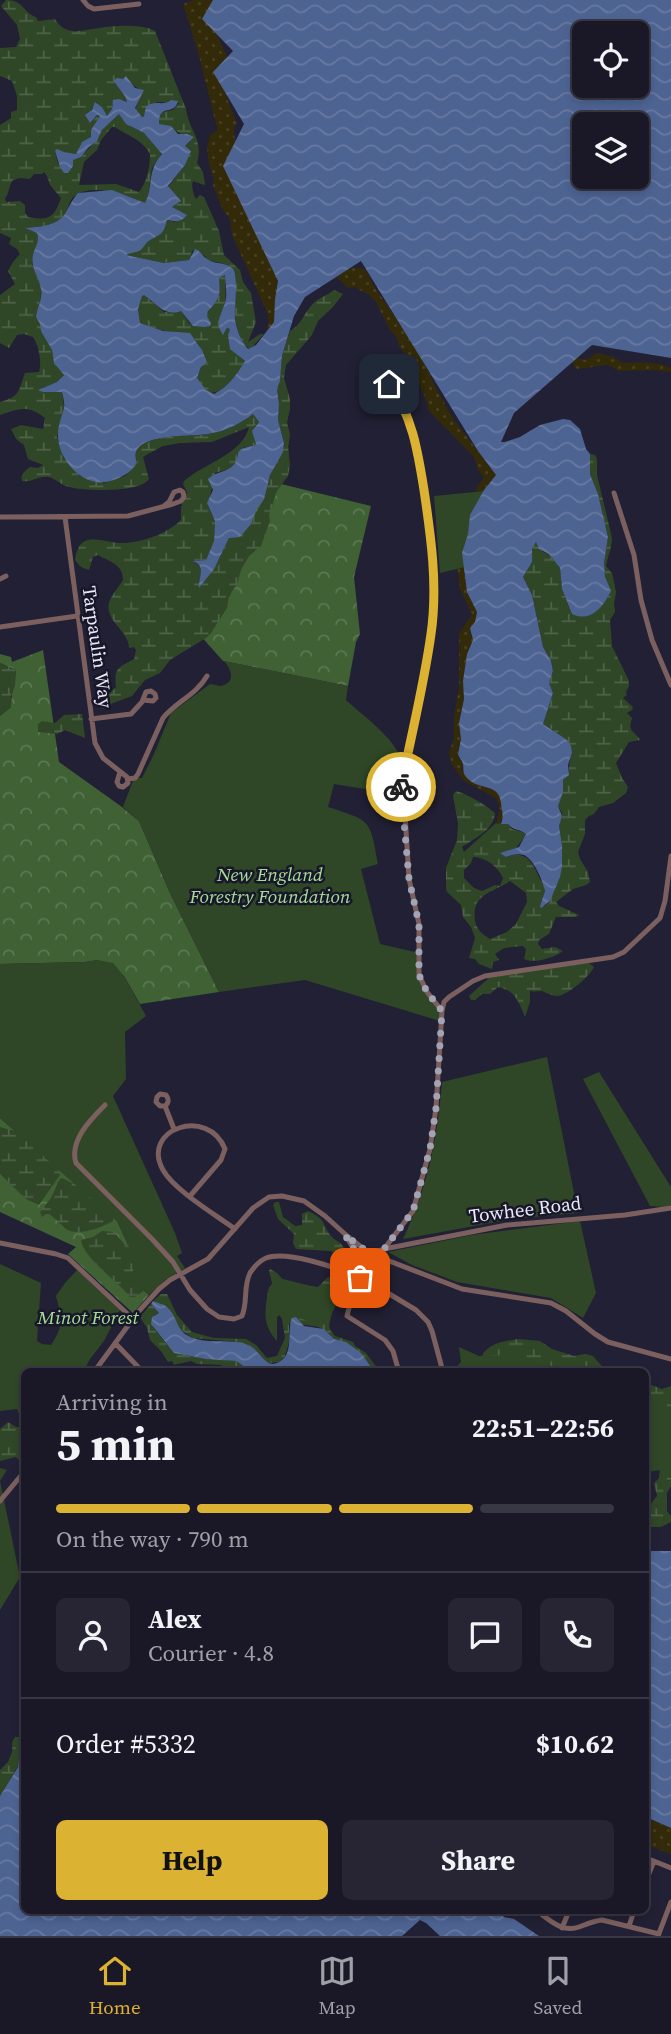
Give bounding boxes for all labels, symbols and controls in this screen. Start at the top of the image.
map controls [572,21,649,189]
button: locate [572,21,649,98]
button: layers [572,112,649,189]
pin [359,354,419,414]
icon: home [370,365,408,403]
street label: Tarpaulin Way [77,584,119,710]
courier [366,752,436,822]
icon: bike [382,768,420,806]
park label: New England Forestry Foundation [189,861,351,909]
street label: Towhee Road [467,1189,583,1229]
pin [330,1248,390,1308]
icon: bag [341,1259,379,1297]
park label: Minot Forest [37,1304,139,1330]
text: Arriving in [56,1386,168,1418]
text: 22:51–22:56 [472,1410,614,1446]
text: 5 min [56,1412,175,1475]
text: On the way · 790 m [56,1523,249,1555]
button: person [56,1598,130,1672]
button: chat [448,1598,522,1672]
button: phone [540,1598,614,1672]
text: Alex [148,1601,202,1637]
text: Courier · 4.8 [148,1637,274,1669]
text: Order #5332 [56,1726,196,1762]
text: $10.62 [536,1726,614,1762]
button: Help [56,1820,328,1900]
button: Share [342,1820,614,1900]
tab: Home [89,1952,141,2020]
tab: Map [318,1952,356,2020]
tab: Saved [534,1952,582,2020]

